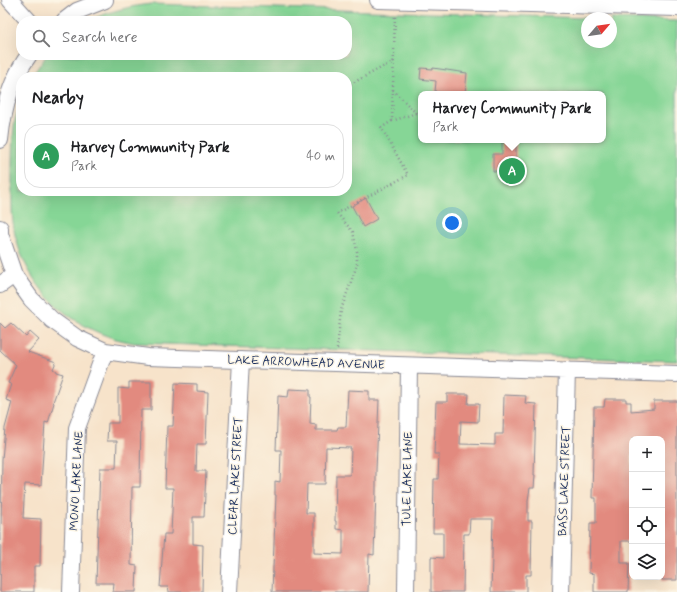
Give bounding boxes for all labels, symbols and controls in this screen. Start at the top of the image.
north arrow [581,12,617,48]
search box [16,16,352,60]
icon: search [30,27,52,49]
text: Search here [62,28,138,48]
text: Nearby [32,87,84,109]
popup [418,91,606,143]
text: Harvey Community Park [433,99,591,119]
text: Park [433,119,459,136]
text: Harvey Community Park [71,138,230,158]
text: A [42,148,50,165]
text: 40 m [306,148,335,165]
pin: A [499,156,525,186]
text: Park [71,158,97,175]
your location [442,213,462,233]
street label: LAKE ARROWHEAD AVENUE [227,352,385,374]
street label: CLEAR LAKE STREET [225,417,247,536]
street label: BASS LAKE STREET [555,425,575,537]
street label: MONO LAKE LANE [66,431,88,531]
street label: TULE LAKE LANE [399,432,417,526]
map controls [629,436,665,580]
button: + [629,436,665,472]
button: − [629,472,665,508]
button: locate [629,508,665,544]
button: layers [629,544,665,580]

